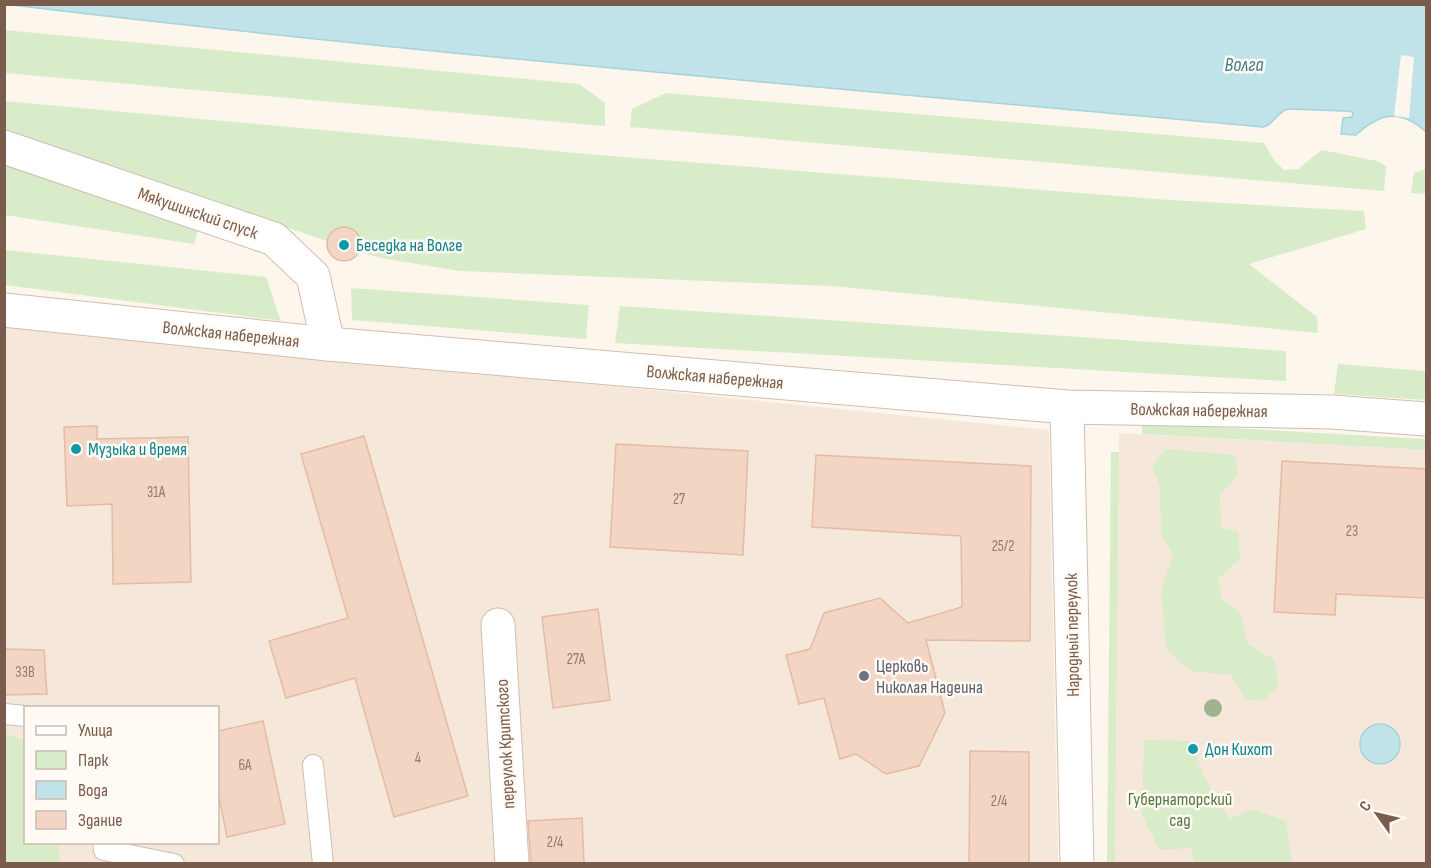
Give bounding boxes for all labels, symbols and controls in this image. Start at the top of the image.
water label: Волга [1224,53,1264,77]
street label: Мякушинский спуск [135,183,261,244]
place label: Беседка на Волге [356,235,463,256]
marker: Беседка на Волге [337,238,351,252]
street label: Волжская набережная [162,317,300,352]
street label: Волжская набережная [646,361,784,394]
street label: Волжская набережная [1130,399,1268,422]
place label: Музыка и время [88,439,187,460]
marker: Музыка и время [69,442,83,456]
house number: 31А [147,483,166,502]
house number: 27 [673,490,685,509]
house number: 23 [1346,522,1358,541]
house number: 25/2 [992,537,1014,556]
street label: Народный переулок [1061,573,1084,697]
house number: 27А [567,650,586,669]
place label: Церковь Николая Надеина [876,656,983,698]
house number: 33В [15,663,35,682]
marker: Церковь Николая Надеина [857,669,871,683]
street label: переулок Критского [492,679,519,809]
legend [24,706,219,844]
text: Улица [78,720,113,741]
place label: Дон Кихот [1205,739,1273,760]
marker: Дон Кихот [1186,742,1200,756]
house number: 4 [415,749,421,768]
text: Парк [78,750,109,771]
house number: 6А [239,756,252,775]
text: Вода [78,780,108,801]
north arrow [1347,784,1407,844]
park label: Губернаторский сад [1128,789,1232,831]
house number: 2/4 [991,792,1007,811]
text: С [1356,798,1376,815]
text: Здание [78,810,123,831]
house number: 2/4 [547,833,563,852]

